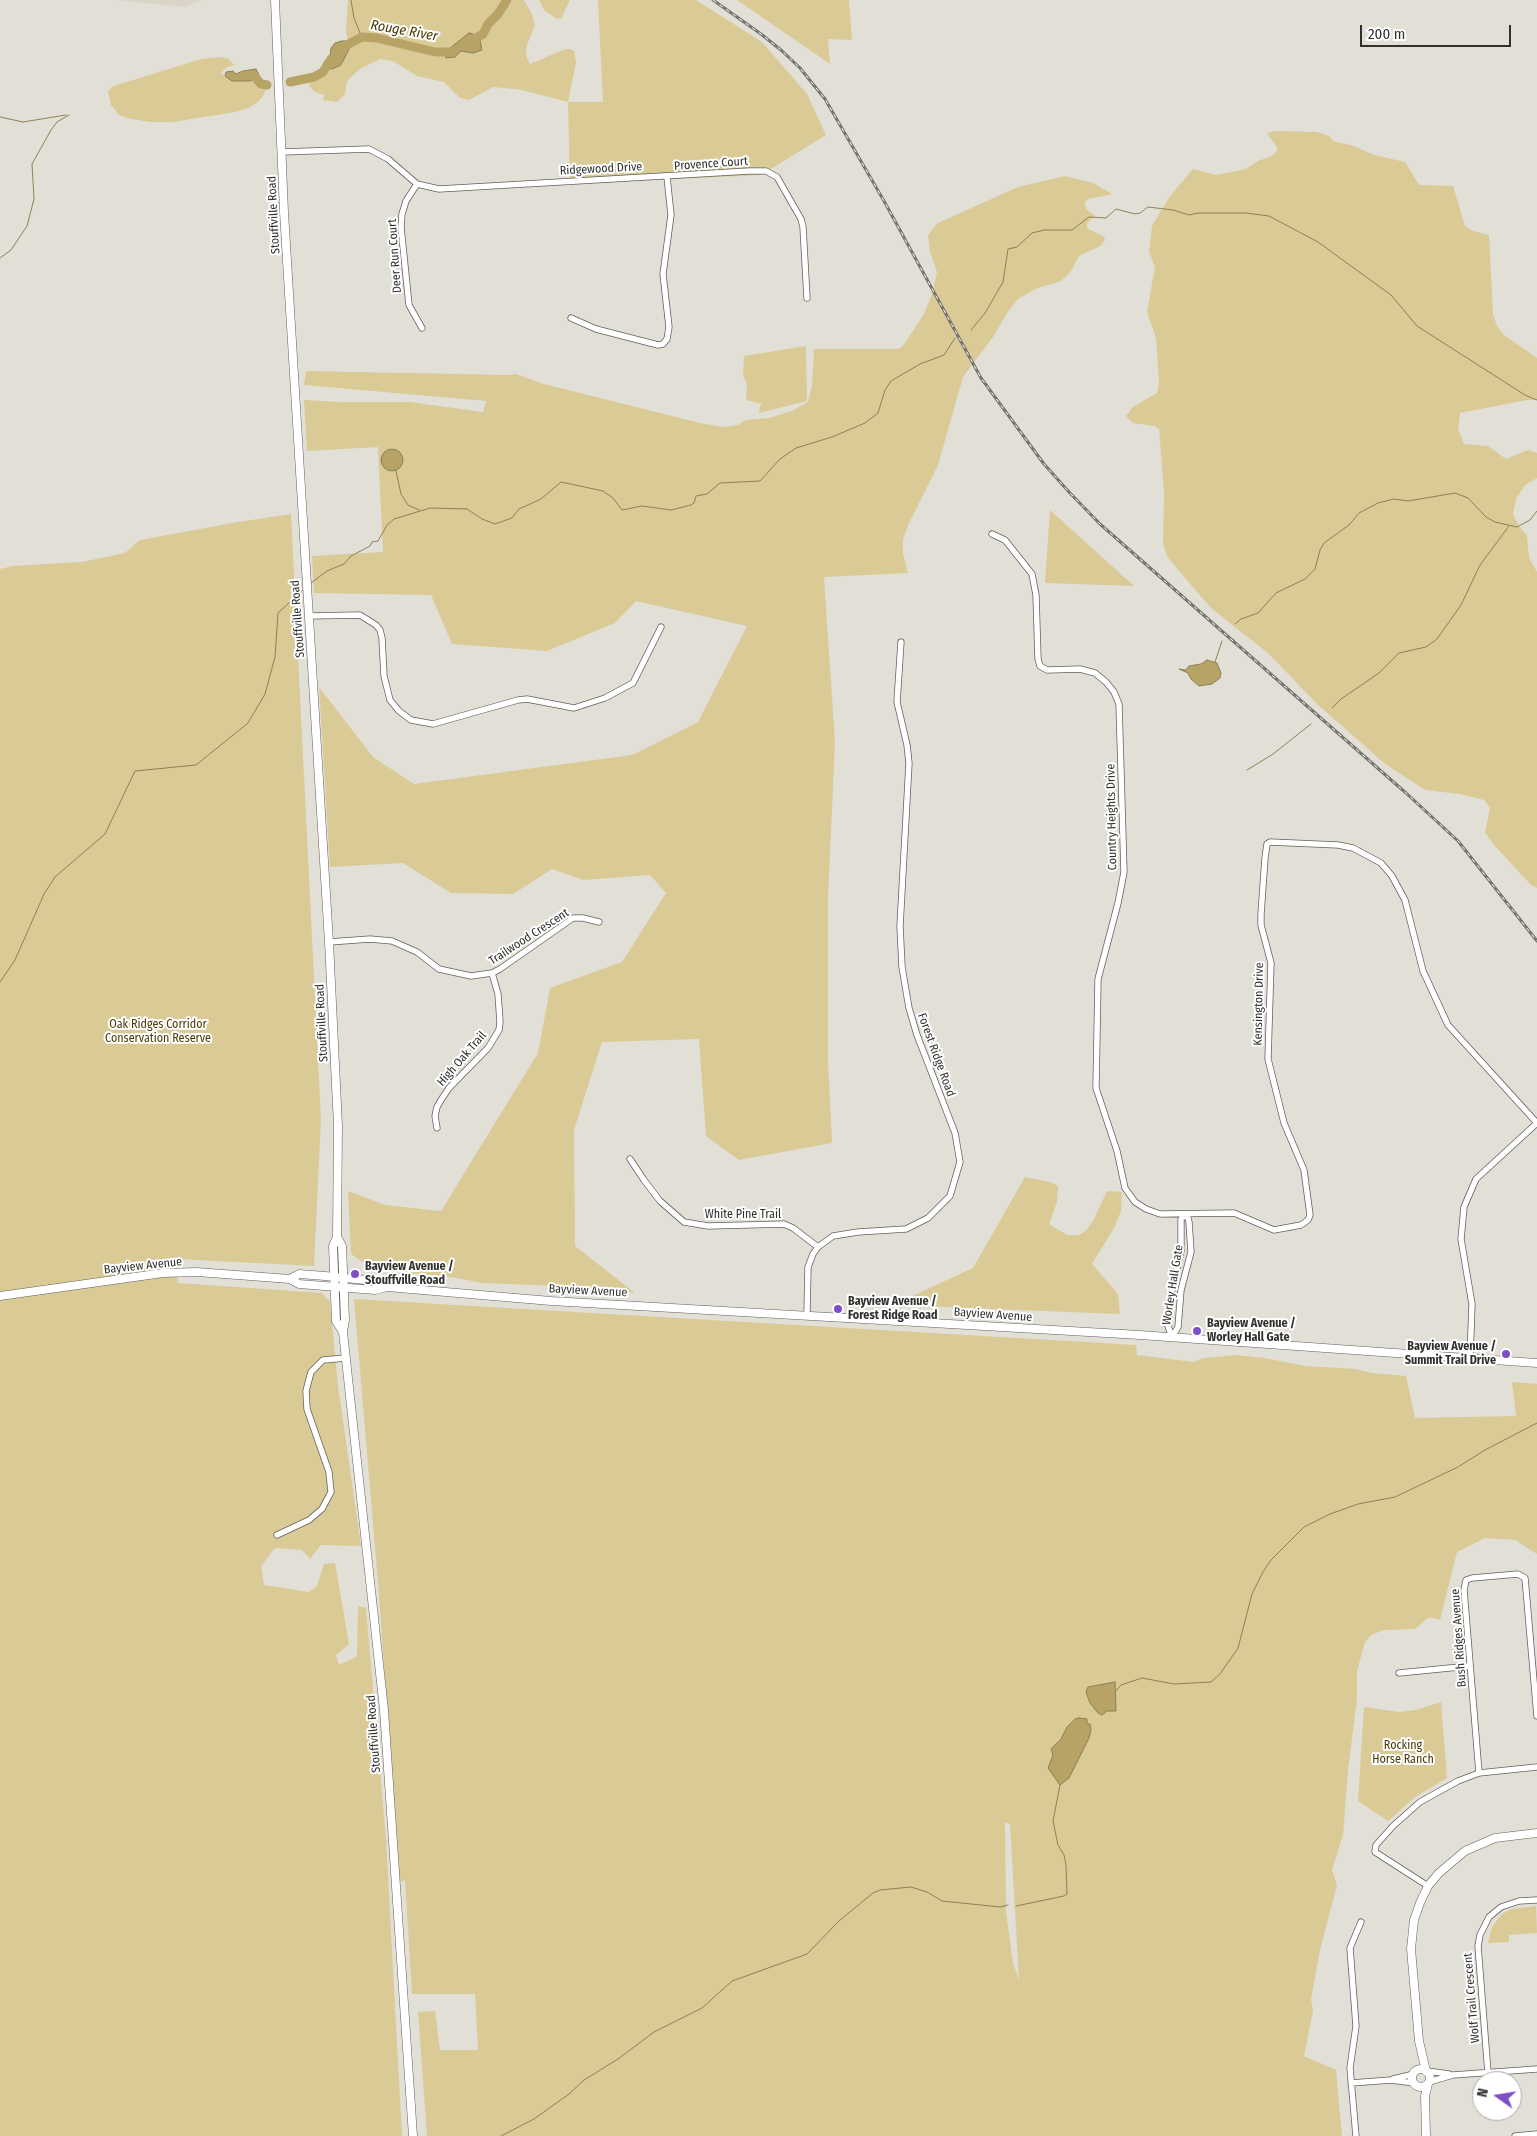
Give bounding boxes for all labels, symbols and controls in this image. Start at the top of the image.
scale bar [1362,15,1513,47]
water label: Rouge River [369,17,439,45]
text: 200 m [1368,25,1405,43]
street label: Provence Court [674,154,748,174]
street label: Ridgewood Drive [559,160,643,178]
street label: Stouffville Road [265,176,283,254]
street label: Deer Run Court [385,218,405,294]
street label: Stouffville Road [288,580,308,658]
street label: Country Heights Drive [1104,764,1120,870]
street label: Trailwood Crescent [486,906,572,968]
street label: Kensington Drive [1251,962,1267,1046]
street label: Stouffville Road [313,984,331,1062]
street label: Forest Ridge Road [914,1011,958,1099]
park label: Oak Ridges Corridor Conservation Reserve [105,1018,211,1046]
street label: High Oak Trail [434,1029,490,1089]
street label: White Pine Trail [705,1208,781,1222]
street label: Worley Hall Gate [1160,1244,1186,1326]
street label: Bayview Avenue [103,1255,183,1277]
place label: Bayview Avenue / Stouffville Road [365,1260,454,1288]
marker: Bayview Avenue / Stouffville Road [349,1268,361,1280]
street label: Bayview Avenue [548,1282,628,1300]
place label: Bayview Avenue / Forest Ridge Road [848,1295,937,1323]
marker: Bayview Avenue / Forest Ridge Road [832,1303,844,1315]
street label: Bayview Avenue [953,1305,1033,1325]
place label: Bayview Avenue / Worley Hall Gate [1207,1317,1296,1345]
marker: Bayview Avenue / Worley Hall Gate [1191,1325,1203,1337]
place label: Bayview Avenue / Summit Trail Drive [1405,1340,1496,1368]
marker: Bayview Avenue / Summit Trail Drive [1500,1348,1512,1360]
street label: Bush Ridges Avenue [1448,1588,1470,1688]
street label: Stouffville Road [364,1695,384,1773]
park label: Rocking Horse Ranch [1372,1739,1434,1767]
street label: Wolf Trail Crescent [1461,1952,1483,2044]
north arrow [1472,2071,1522,2121]
text: N [1474,2087,1492,2099]

